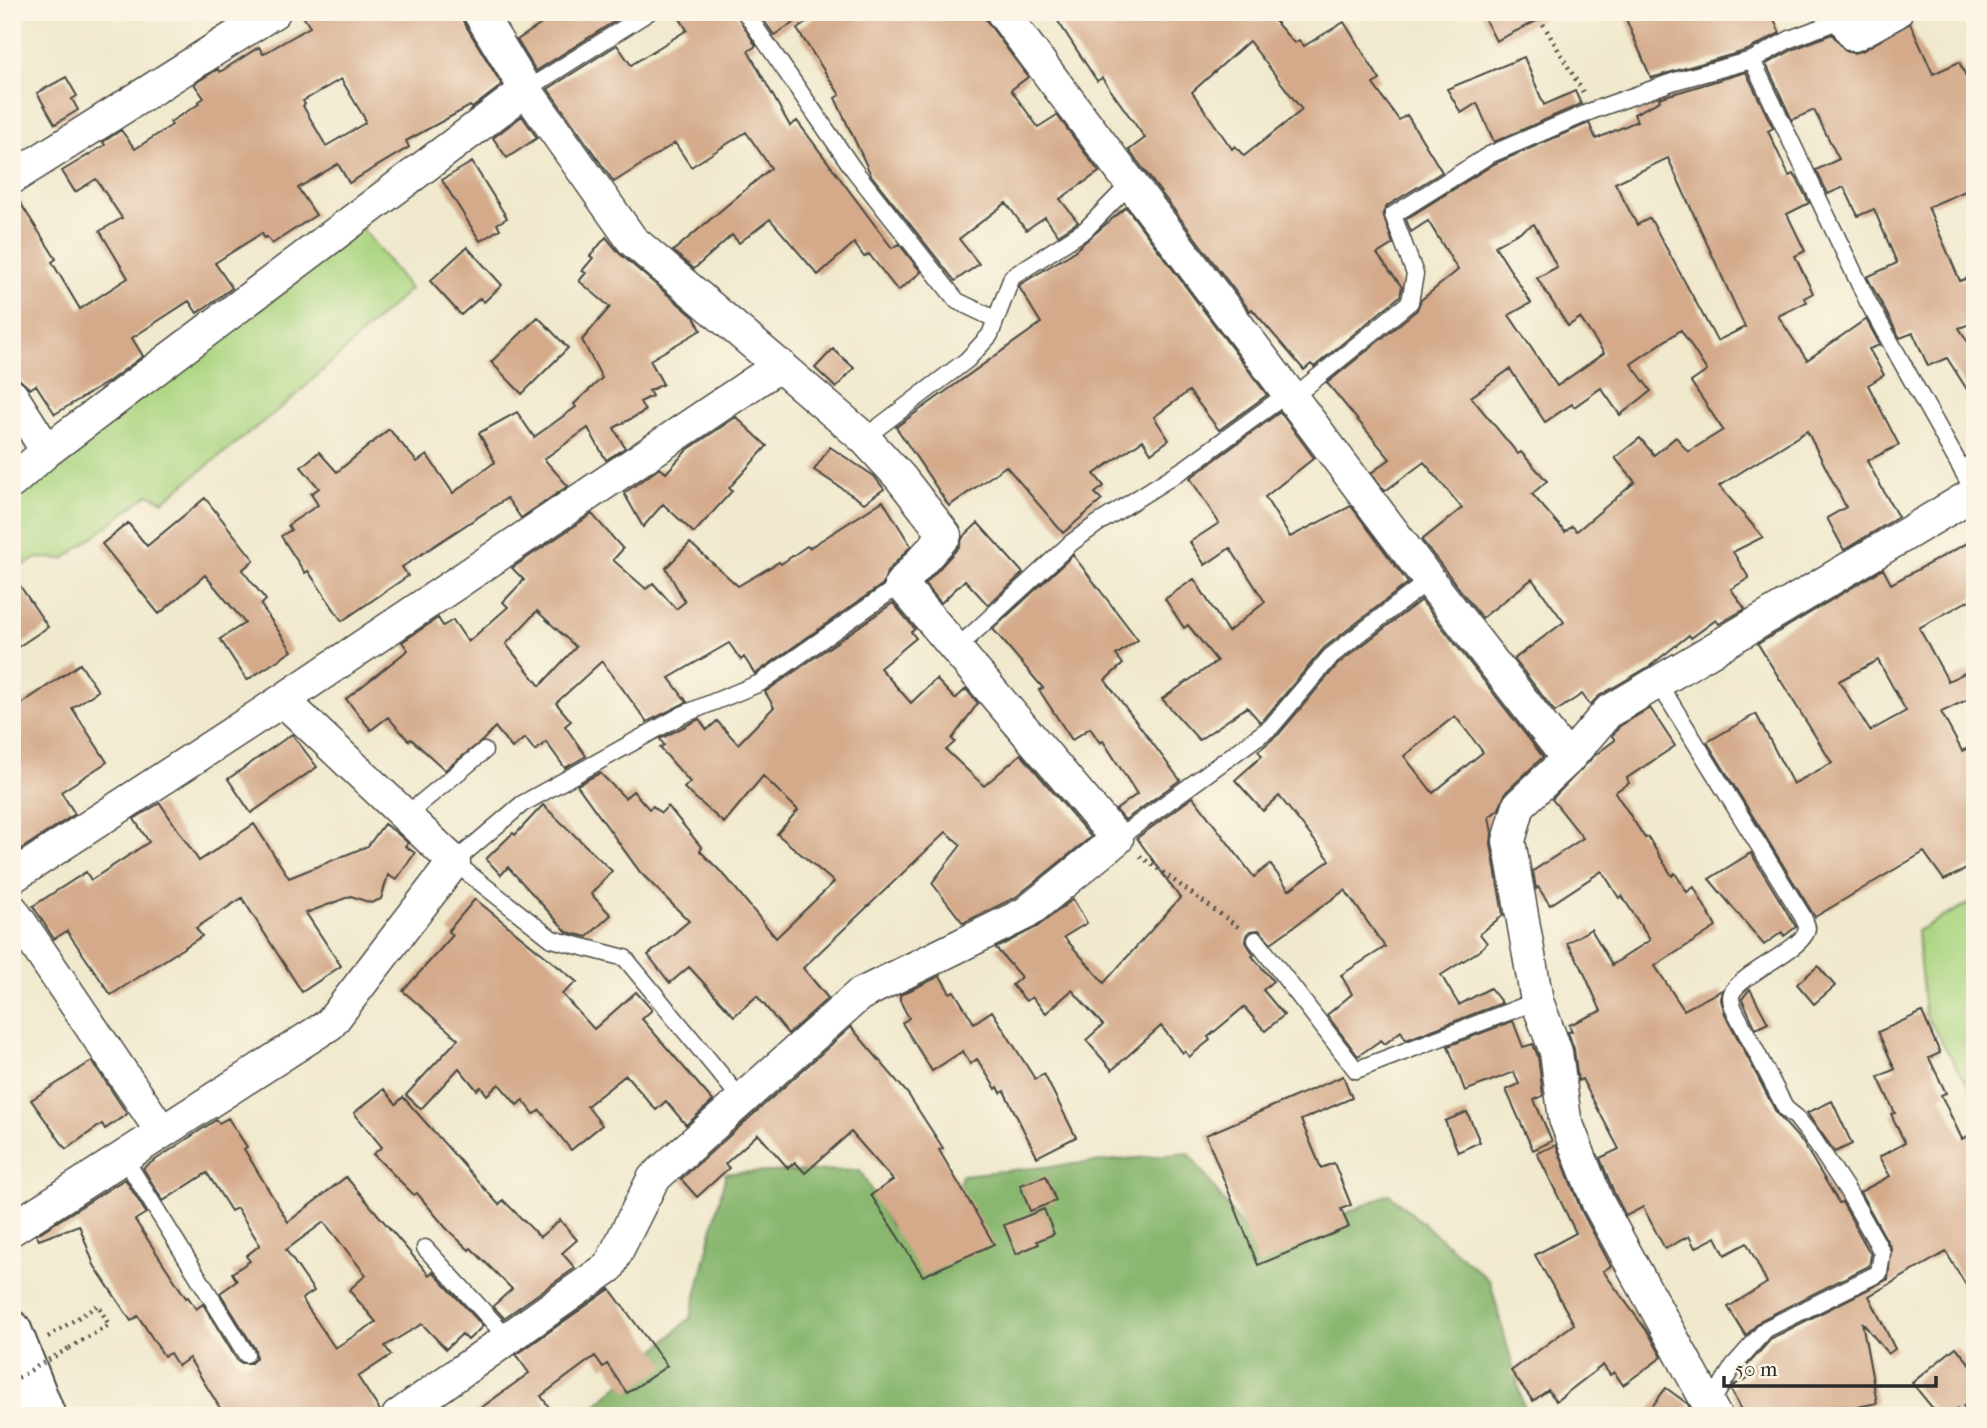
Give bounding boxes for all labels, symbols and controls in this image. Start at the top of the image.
scale bar [1724,1344,1936,1388]
text: 50 m [1735,1357,1778,1381]

